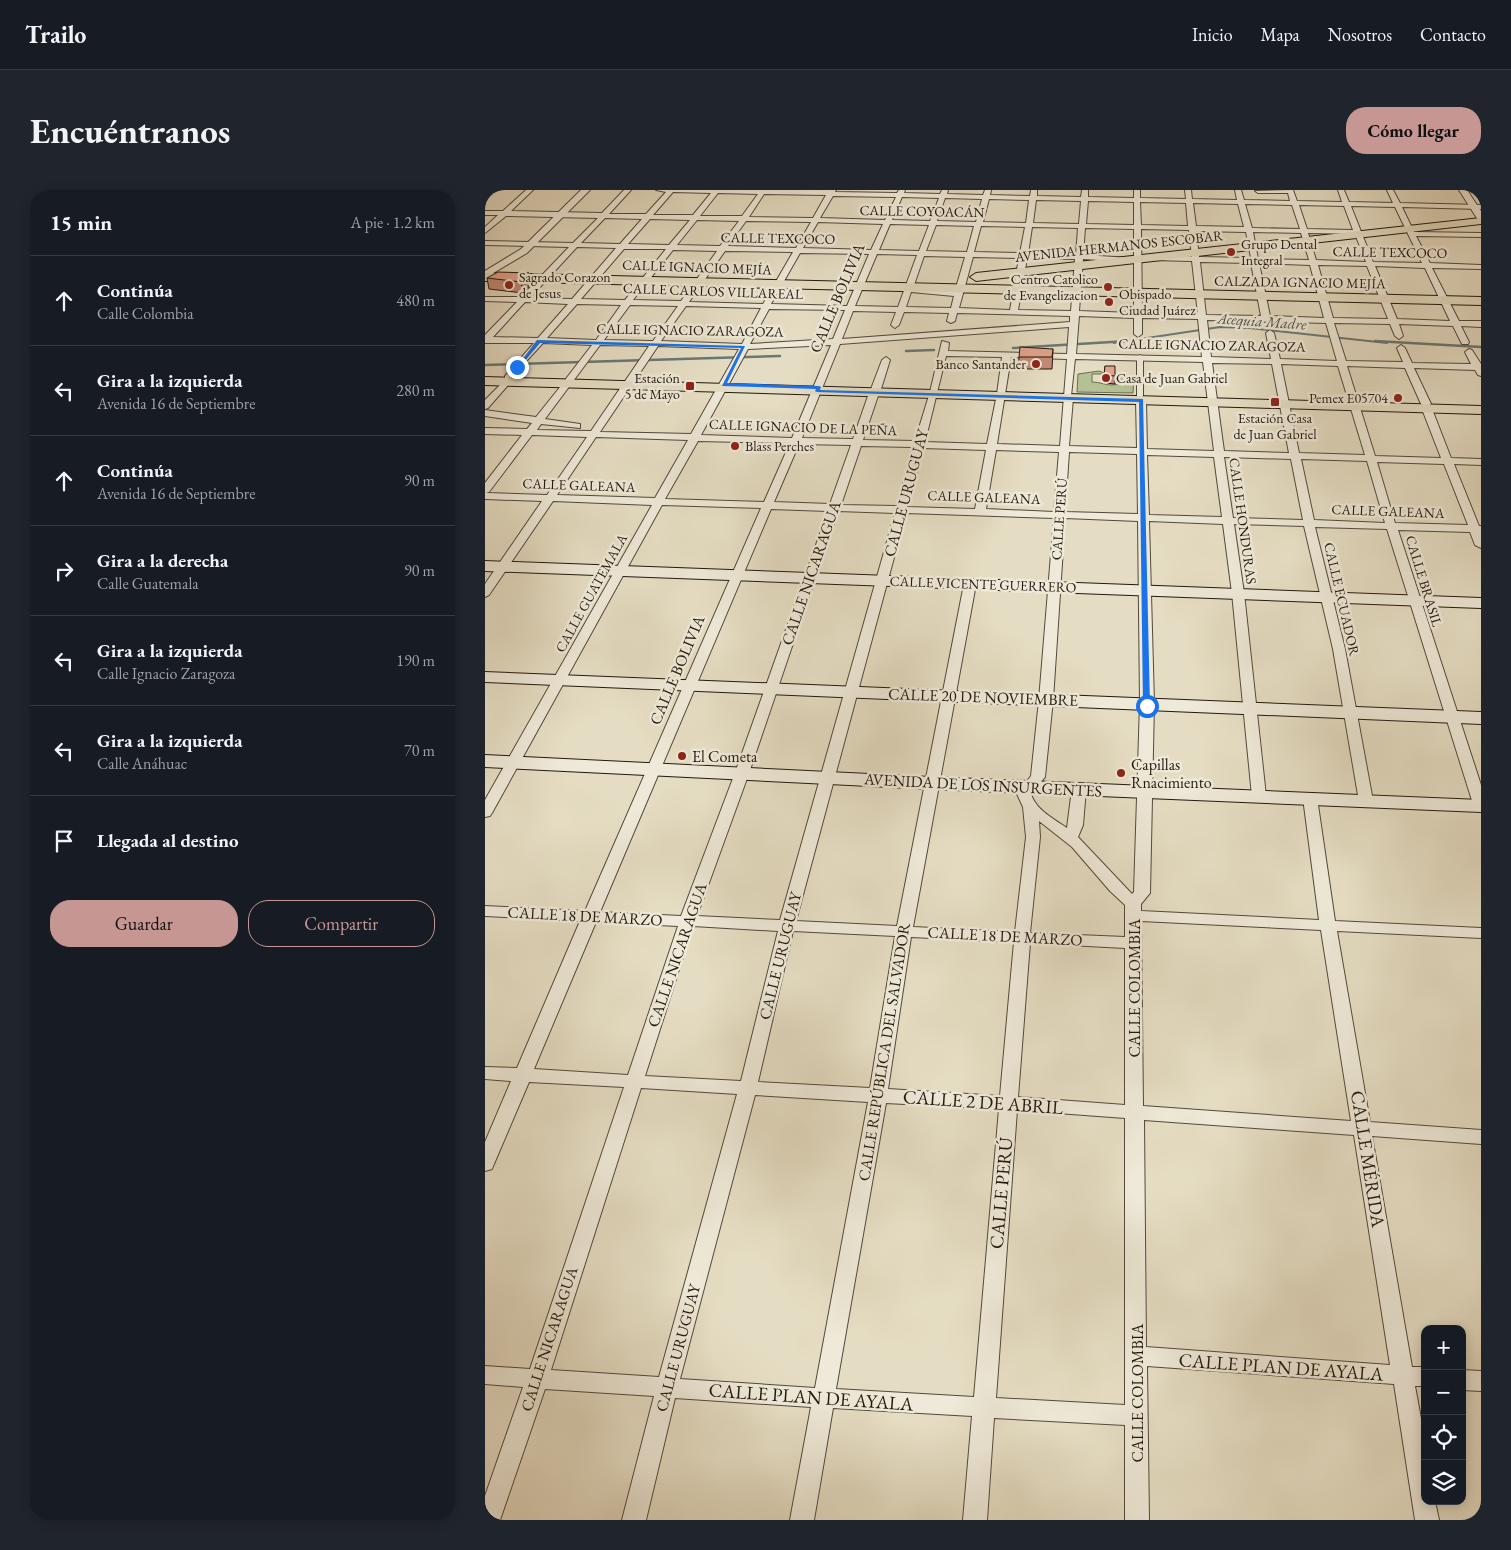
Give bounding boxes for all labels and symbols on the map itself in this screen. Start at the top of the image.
street label: CALLE COYOACÁN [859,201,985,221]
street label: AVENIDA HERMANOS ESCOBAR [1013,226,1225,266]
street label: CALLE TEXCOCO [721,228,836,248]
place label: Grupo Dental Integral [1241,235,1318,269]
street label: CALLE BOLIVIA [804,239,870,356]
street label: CALLE TEXCOCO [1333,242,1448,262]
marker: Grupo Dental Integral [1225,246,1237,258]
street label: CALLE IGNACIO MEJÍA [622,255,773,279]
place label: Sagrado Corazon de Jesus [519,268,611,302]
place label: Centro Catolico de Evangelizacion [1004,270,1099,304]
street label: CALZADA IGNACIO MEJÍA [1214,272,1386,293]
marker: Sagrado Corazon de Jesus [503,279,515,291]
street label: CALLE CARLOS VILLAREAL [623,279,804,303]
marker: Centro Catolico de Evangelizacion [1102,281,1114,293]
place label: Obispado Ciudad Juárez [1119,285,1196,319]
marker: Obispado Ciudad Juárez [1103,296,1115,308]
water label: Acequia Madre [1216,308,1308,335]
street label: CALLE IGNACIO ZARAGOZA [596,319,784,341]
street label: CALLE IGNACIO ZARAGOZA [1118,334,1306,356]
place label: Banco Santander [936,355,1026,373]
route end [506,356,529,379]
marker: Banco Santander [1030,358,1042,370]
place label: Estación 5 de Mayo [625,369,681,403]
place label: Casa de Juan Gabriel [1116,369,1228,387]
marker: Casa de Juan Gabriel [1100,372,1112,384]
marker: Estación 5 de Mayo [684,380,696,392]
place label: Pemex E05704 [1309,389,1388,407]
marker: Pemex E05704 [1392,392,1404,404]
marker: Estación Casa de Juan Gabriel [1269,396,1281,408]
place label: Estación Casa de Juan Gabriel [1233,409,1317,443]
street label: CALLE IGNACIO DE LA PEÑA [708,415,898,439]
street label: CALLE URUGUAY [879,426,933,559]
place label: Blass Perches [745,437,815,455]
marker: Blass Perches [729,440,741,452]
street label: CALLE HONDURAS [1225,457,1261,585]
street label: CALLE GALEANA [522,474,636,496]
street label: CALLE PERÚ [1047,477,1071,561]
street label: CALLE GALEANA [927,486,1041,508]
street label: CALLE NICARAGUA [776,497,846,648]
street label: CALLE GALEANA [1331,500,1445,522]
street label: CALLE GUATEMALA [551,530,631,656]
street label: CALLE BRASIL [1402,533,1447,630]
street label: CALLE ECUADOR [1320,541,1364,658]
street label: CALLE VICENTE GUERRERO [889,572,1077,596]
street label: CALLE BOLIVIA [644,611,710,728]
street label: CALLE 20 DE NOVIEMBRE [888,683,1078,711]
route start [1136,695,1159,718]
place label: El Cometa [692,746,758,767]
marker: El Cometa [676,750,688,762]
place label: Capillas Rnacimiento [1131,754,1212,793]
marker: Capillas Rnacimiento [1115,767,1127,779]
street label: AVENIDA DE LOS INSURGENTES [862,768,1103,802]
street label: CALLE NICARAGUA [642,879,712,1030]
street label: CALLE URUGUAY [754,889,806,1022]
street label: CALLE 18 DE MARZO [507,901,663,931]
street label: CALLE COLOMBIA [1124,918,1145,1057]
street label: CALLE REPÚBLICA DEL SALVADOR [853,921,915,1183]
street label: CALLE 18 DE MARZO [927,921,1083,951]
street label: CALLE 2 DE ABRIL [902,1084,1064,1120]
street label: CALLE MÉRIDA [1345,1089,1391,1230]
street label: CALLE PERÚ [984,1136,1018,1250]
street label: CALLE NICARAGUA [516,1263,583,1414]
street label: CALLE URUGUAY [651,1281,705,1414]
street label: CALLE COLOMBIA [1127,1323,1148,1462]
street label: CALLE PLAN DE AYALA [1178,1347,1385,1387]
street label: CALLE PLAN DE AYALA [708,1377,915,1417]

